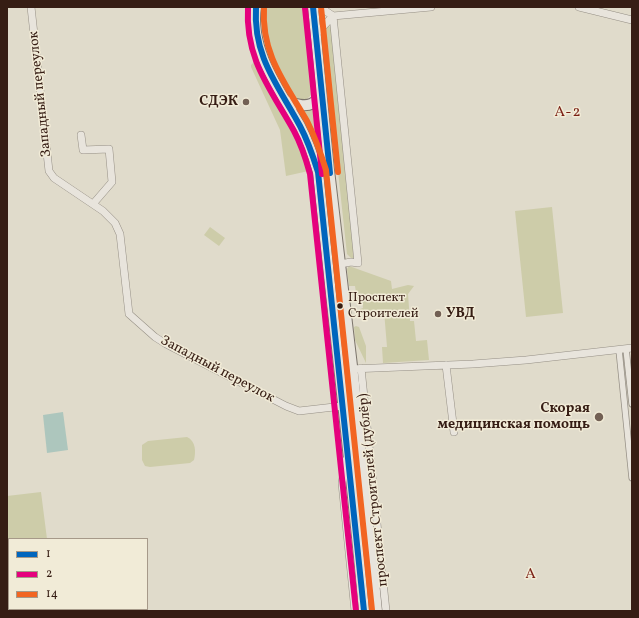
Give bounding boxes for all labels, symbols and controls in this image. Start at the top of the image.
street label: Западный переулок [26,30,56,158]
place label: СДЭК [199,94,238,110]
marker: СДЭК [241,97,251,107]
district label: А-2 [554,104,582,122]
place label: Проспект Строителей [348,291,419,322]
marker: Проспект Строителей [335,301,345,311]
place label: УВД [446,306,475,322]
marker: УВД [433,309,443,319]
street label: Западный переулок [157,333,277,407]
street label: проспект Строителей (дублёр) [356,393,392,587]
place label: Скорая медицинская помощь [437,401,590,434]
marker: Скорая медицинская помощь [593,411,605,423]
legend [8,538,148,610]
text: 1 [46,546,51,562]
text: 2 [46,566,52,582]
district label: А [525,566,537,584]
text: 14 [46,586,58,602]

